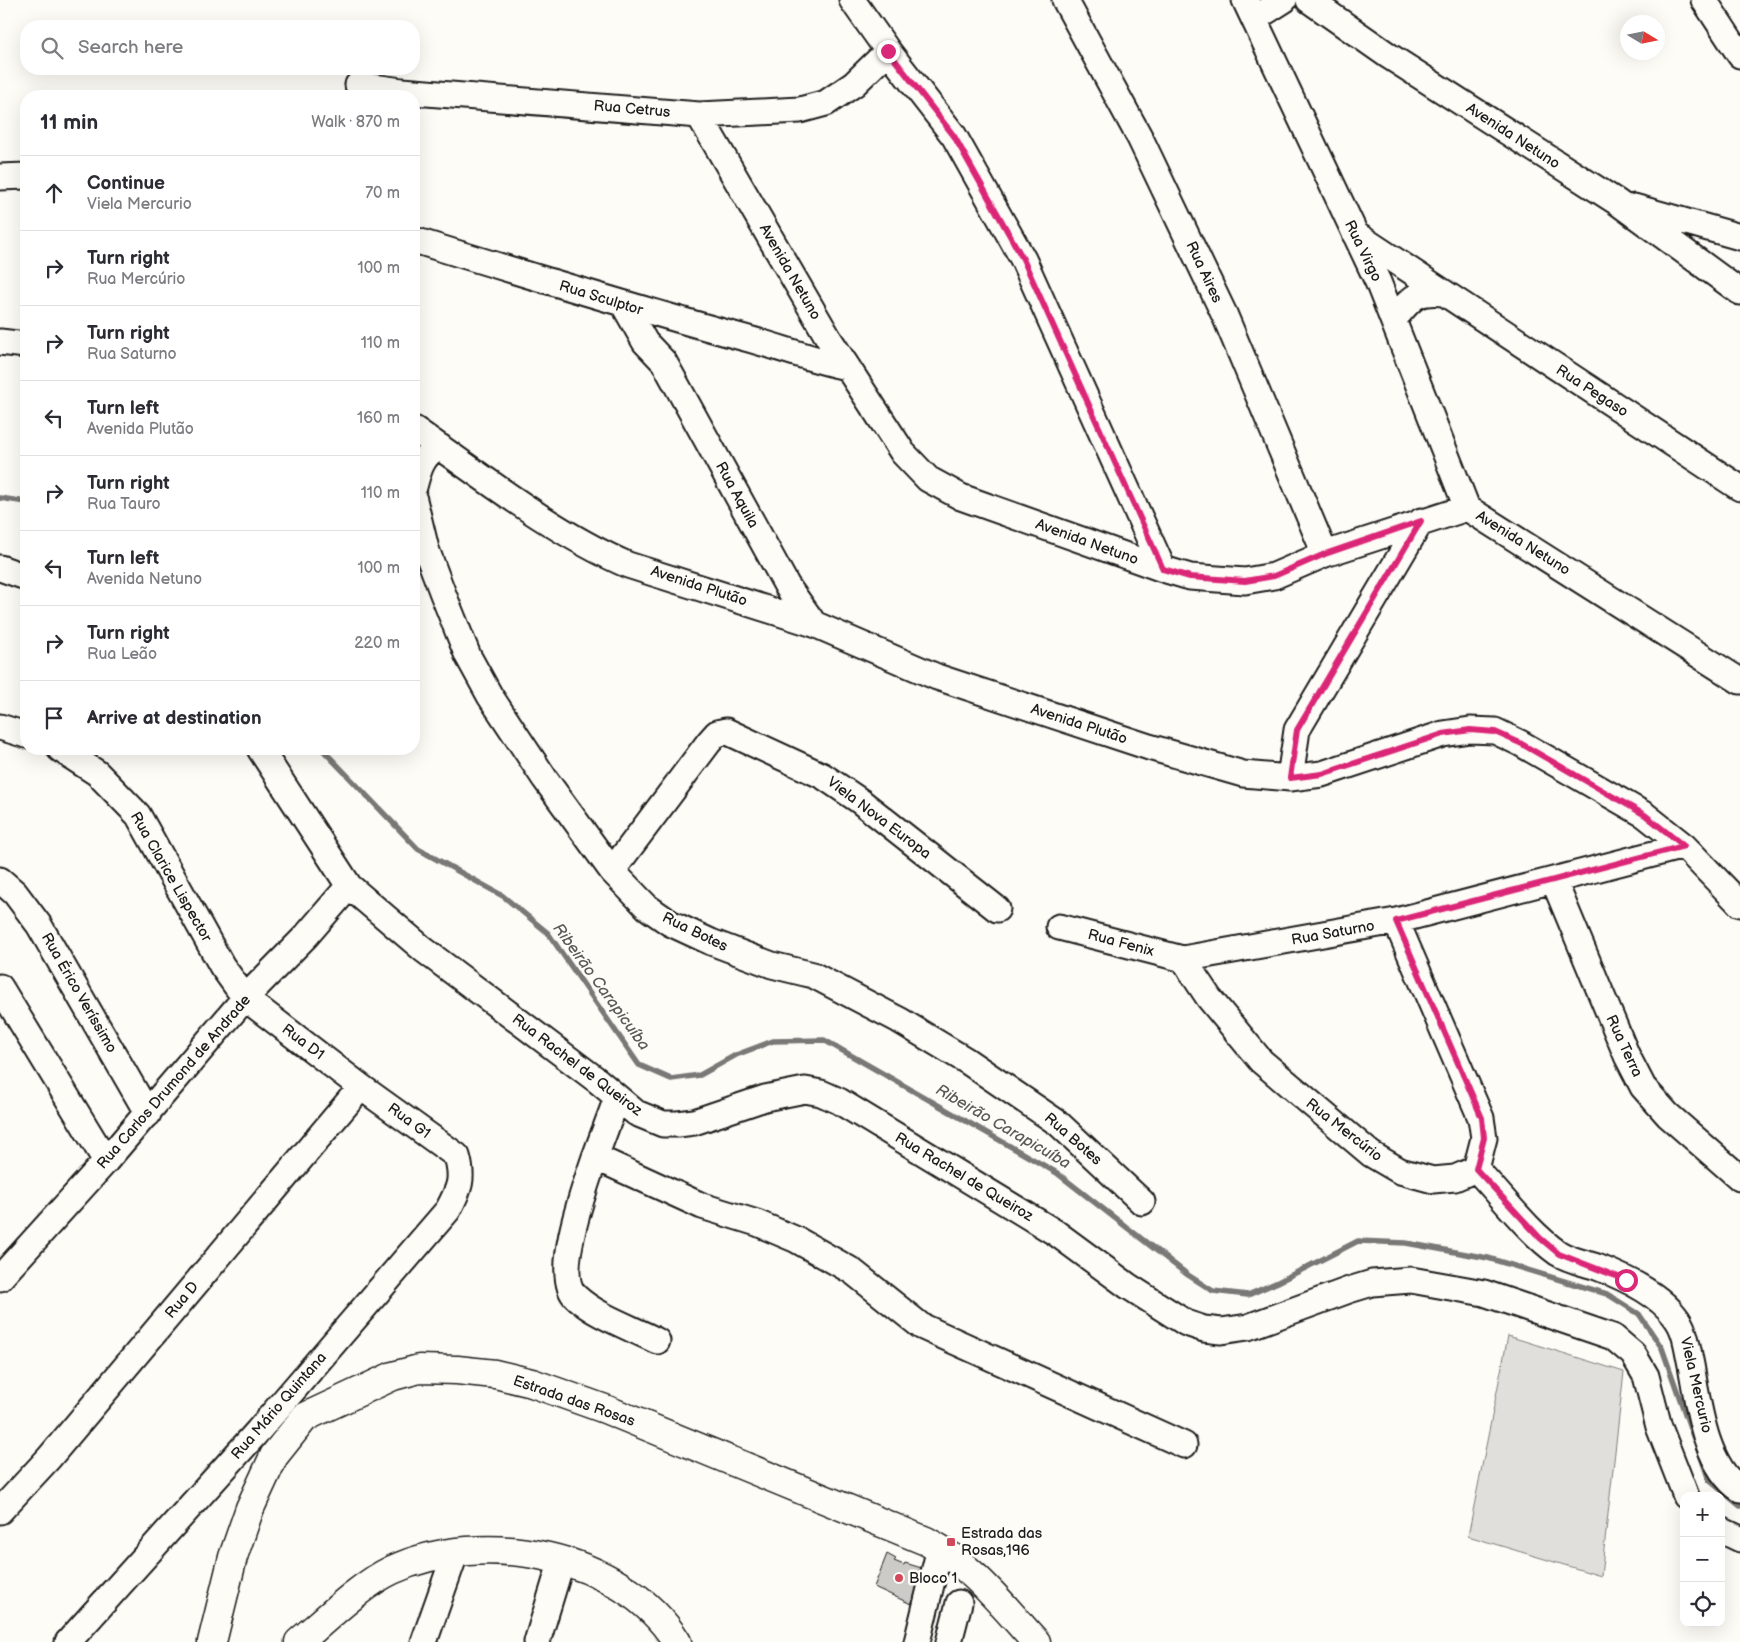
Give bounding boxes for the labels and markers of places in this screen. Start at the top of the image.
place label: Estrada das Rosas,196 [961,1524,1043,1560]
marker: Estrada das Rosas,196 [945,1536,957,1548]
place label: Bloco 1 [909,1569,957,1588]
marker: Bloco 1 [893,1572,905,1584]

